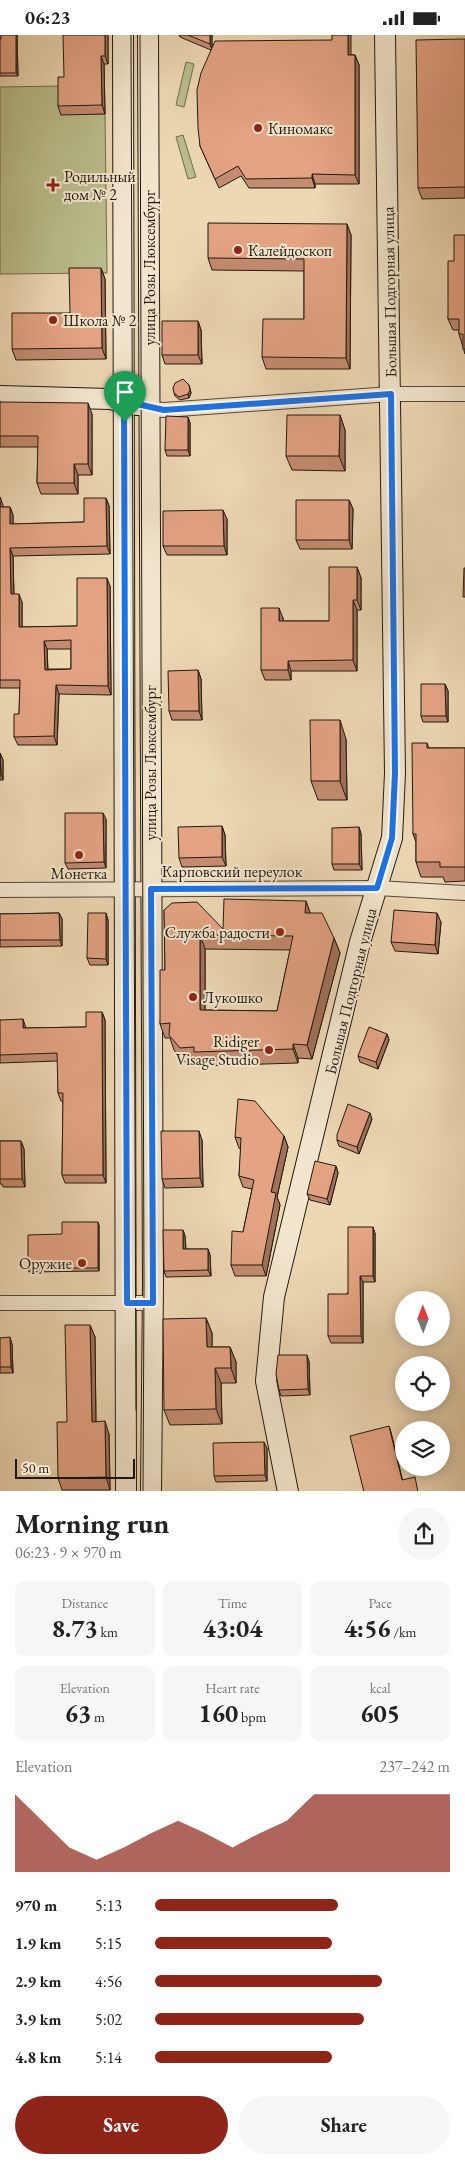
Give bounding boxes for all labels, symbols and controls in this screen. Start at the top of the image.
text: 06:23 [25,5,71,30]
place label: Киномакс [268,118,333,139]
marker: Киномакс [252,122,264,134]
place label: Родильный дом № 2 [64,166,136,205]
marker: Родильный дом № 2 [46,178,60,192]
street label: улица Розы Люксембург [139,190,160,346]
street label: Большая Подгорная улица [377,206,401,378]
place label: Калейдоскоп [248,240,332,261]
marker: Калейдоскоп [232,244,244,256]
place label: Школа № 2 [63,310,137,331]
marker: Школа № 2 [47,314,59,326]
pin [104,371,146,422]
icon: arrive [111,378,139,406]
street label: улица Розы Люксембург [140,685,161,841]
marker: Монетка [73,849,85,861]
street label: Карповский переулок [162,861,303,882]
place label: Монетка [51,863,108,884]
street label: Большая Подгорная улица [320,905,382,1077]
place label: Служба радости [165,922,271,943]
marker: Служба радости [274,926,286,938]
place label: Лукошко [203,987,263,1008]
marker: Лукошко [187,991,199,1003]
place label: Ridiger Visage Studio [176,1031,260,1070]
marker: Ridiger Visage Studio [263,1044,275,1056]
place label: Оружие [19,1253,72,1274]
marker: Оружие [76,1257,88,1269]
north arrow [395,1291,450,1346]
map controls [395,1291,450,1476]
button: locate [395,1356,450,1411]
button: layers [395,1421,450,1476]
scale bar [15,1457,135,1480]
text: 50 m [22,1459,49,1477]
text: Morning run [15,1505,169,1541]
button: share [398,1508,450,1560]
text: 06:23 · 9 × 970 m [15,1542,122,1563]
text: Distance [61,1594,108,1612]
text: Time [218,1594,247,1612]
text: Pace [368,1594,392,1612]
text: 8.73 [52,1612,98,1644]
text: 43:04 [203,1612,262,1644]
text: 4:56 [344,1612,391,1644]
text: km [98,1623,118,1641]
text: /km [391,1623,416,1641]
text: Elevation [60,1679,110,1697]
text: Heart rate [205,1679,260,1697]
text: kcal [370,1679,391,1697]
text: 63 [65,1697,91,1729]
text: 160 [199,1697,238,1729]
text: 605 [360,1697,400,1729]
text: m [91,1708,105,1726]
text: bpm [238,1708,266,1726]
text: Elevation [15,1756,73,1777]
text: 237–242 m [379,1756,450,1777]
text: 970 m [15,1895,57,1916]
text: 5:13 [95,1895,122,1916]
text: 1.9 km [15,1933,61,1954]
text: 5:15 [95,1933,122,1954]
text: 2.9 km [15,1971,61,1992]
text: 4:56 [95,1971,122,1992]
text: 3.9 km [15,2009,61,2030]
text: 5:02 [95,2009,122,2030]
text: 4.8 km [15,2047,61,2068]
text: 5:14 [95,2047,122,2068]
button: Save [15,2096,228,2154]
button: Share [238,2096,450,2154]

